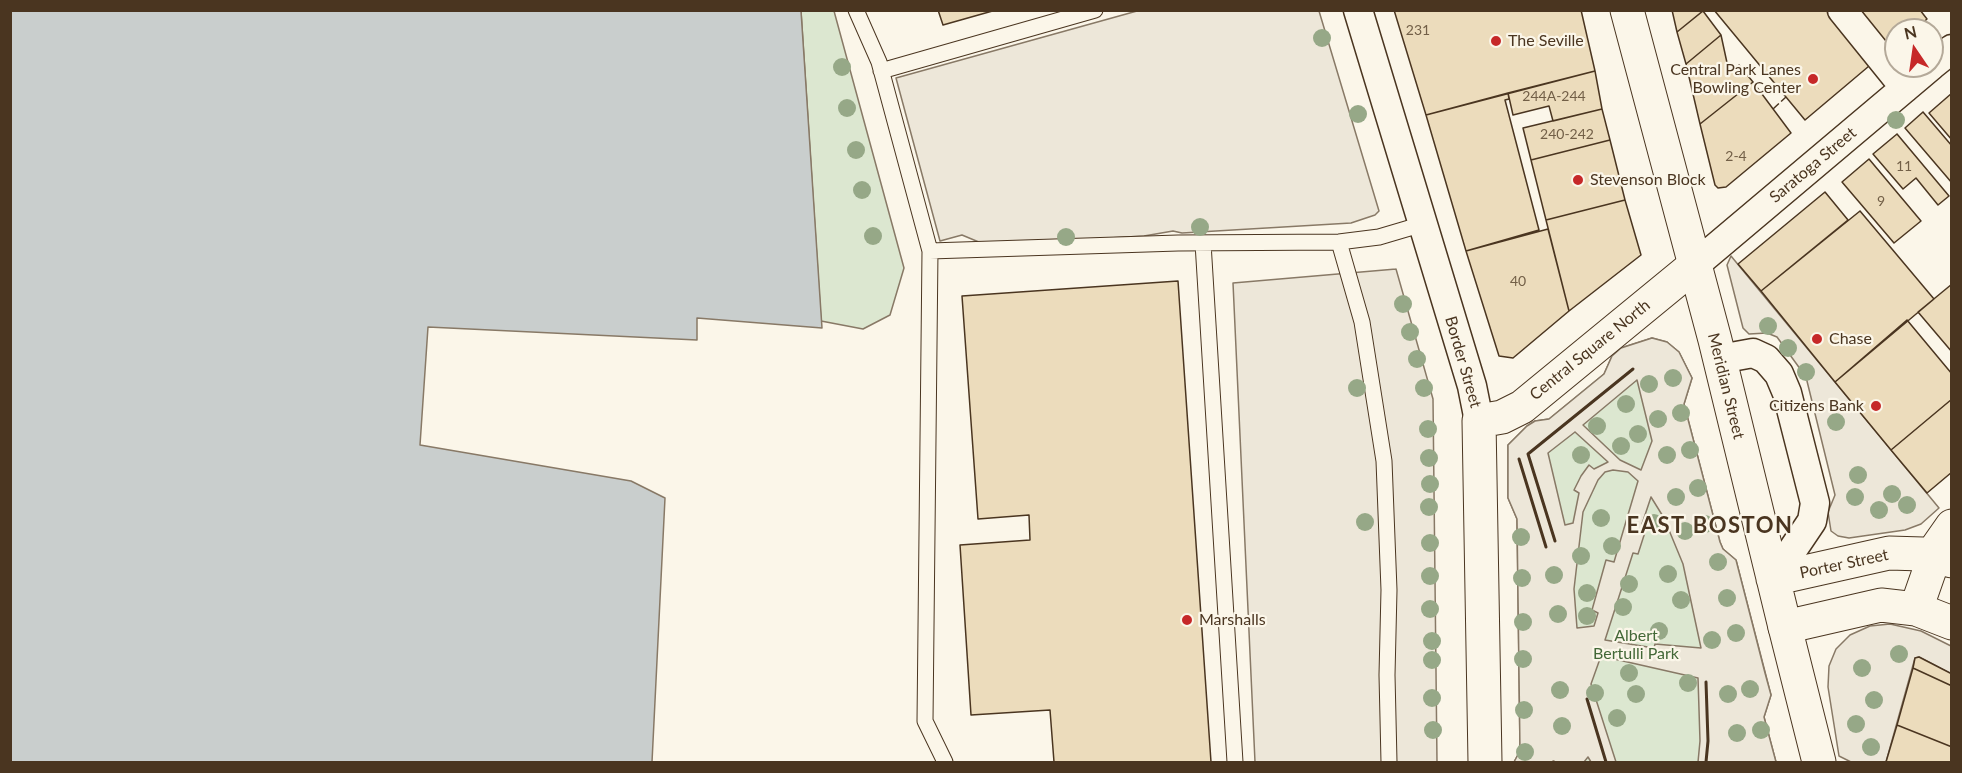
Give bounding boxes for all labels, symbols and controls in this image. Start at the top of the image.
north arrow [1884,18,1944,78]
text: N [1902,21,1918,43]
house number: 231 [1406,22,1430,38]
place label: The Seville [1508,31,1584,51]
marker: The Seville [1489,34,1503,48]
place label: Central Park Lanes Bowling Center [1670,60,1801,98]
marker: Central Park Lanes Bowling Center [1806,72,1820,86]
house number: 244A-244 [1522,88,1586,104]
street label: Saratoga Street [1766,123,1860,207]
house number: 240-242 [1540,126,1594,142]
house number: 2-4 [1725,148,1747,164]
house number: 11 [1896,158,1912,174]
place label: Stevenson Block [1590,170,1706,190]
marker: Stevenson Block [1571,173,1585,187]
house number: 9 [1877,193,1885,209]
house number: 40 [1510,273,1526,289]
street label: Central Square North [1526,296,1654,404]
street label: Border Street [1441,314,1485,410]
place label: Chase [1829,329,1872,349]
street label: Meridian Street [1704,331,1748,441]
marker: Chase [1810,332,1824,346]
place label: Citizens Bank [1769,396,1864,416]
marker: Citizens Bank [1869,399,1883,413]
district label: EAST BOSTON [1627,513,1793,539]
street label: Porter Street [1798,545,1890,583]
place label: Marshalls [1199,610,1266,630]
marker: Marshalls [1180,613,1194,627]
park label: Albert Bertulli Park [1593,626,1679,664]

